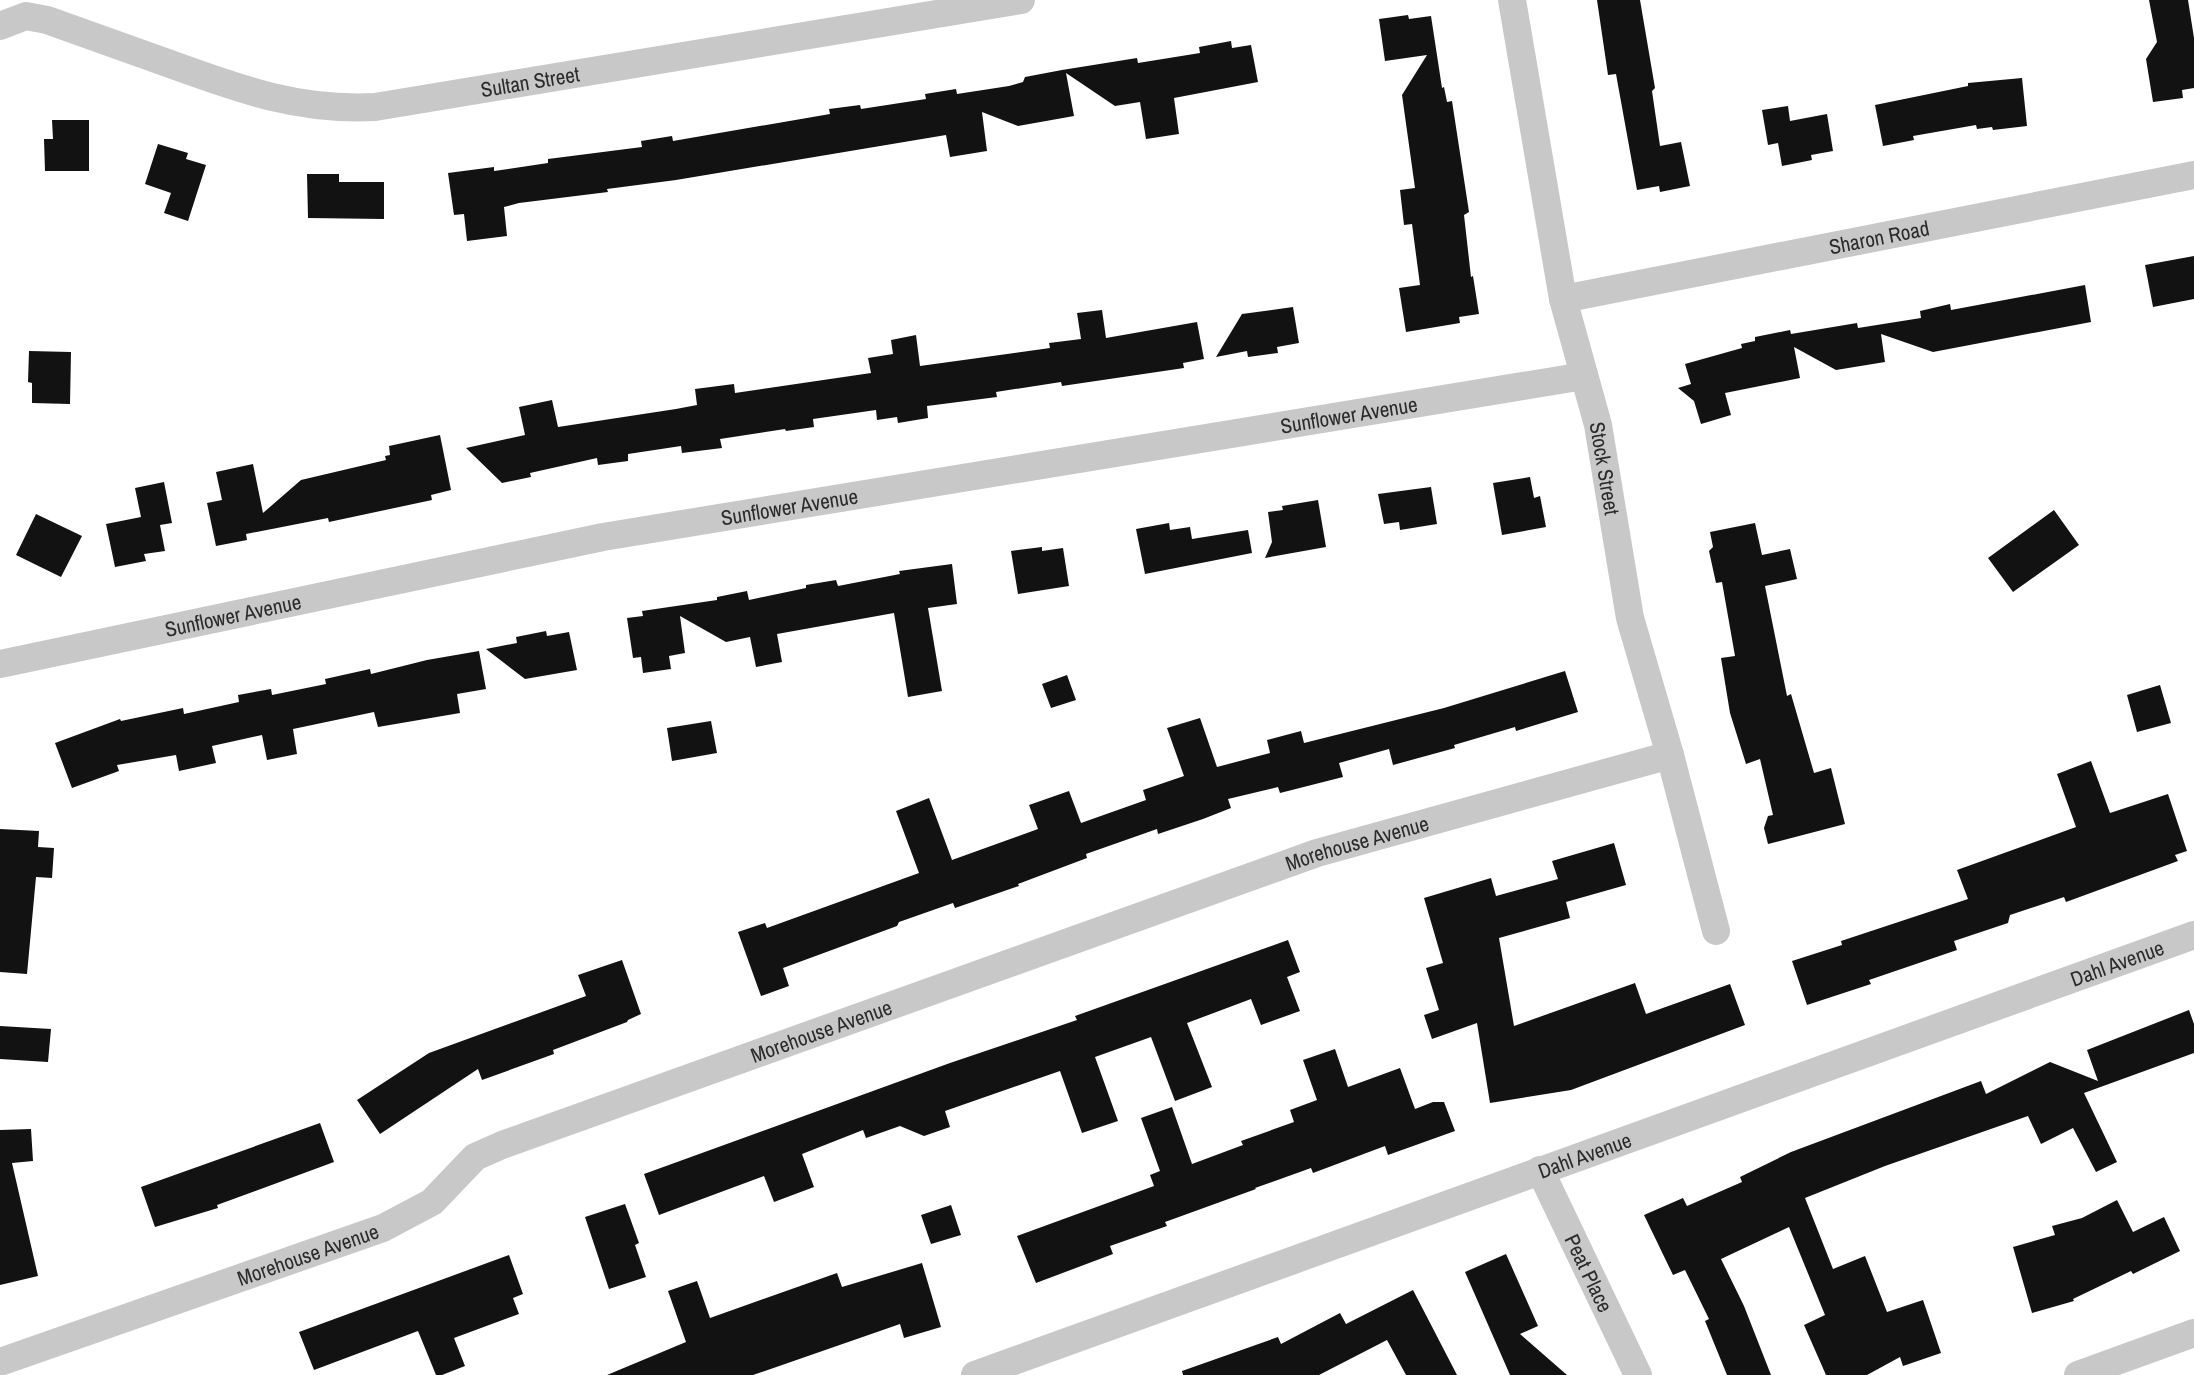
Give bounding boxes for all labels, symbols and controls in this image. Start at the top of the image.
street label: Sultan Street [478,59,582,104]
street label: Sharon Road [1826,213,1932,261]
street label: Sunflower Avenue [1278,389,1420,440]
street label: Stock Street [1583,420,1627,517]
street label: Sunflower Avenue [719,481,860,532]
street label: Sunflower Avenue [162,586,304,643]
street label: Morehouse Avenue [1281,808,1432,878]
street label: Dahl Avenue [2066,933,2168,993]
street label: Morehouse Avenue [746,992,896,1069]
street label: Dahl Avenue [1534,1125,1635,1185]
street label: Morehouse Avenue [233,1216,382,1292]
street label: Peat Place [1558,1229,1620,1317]

